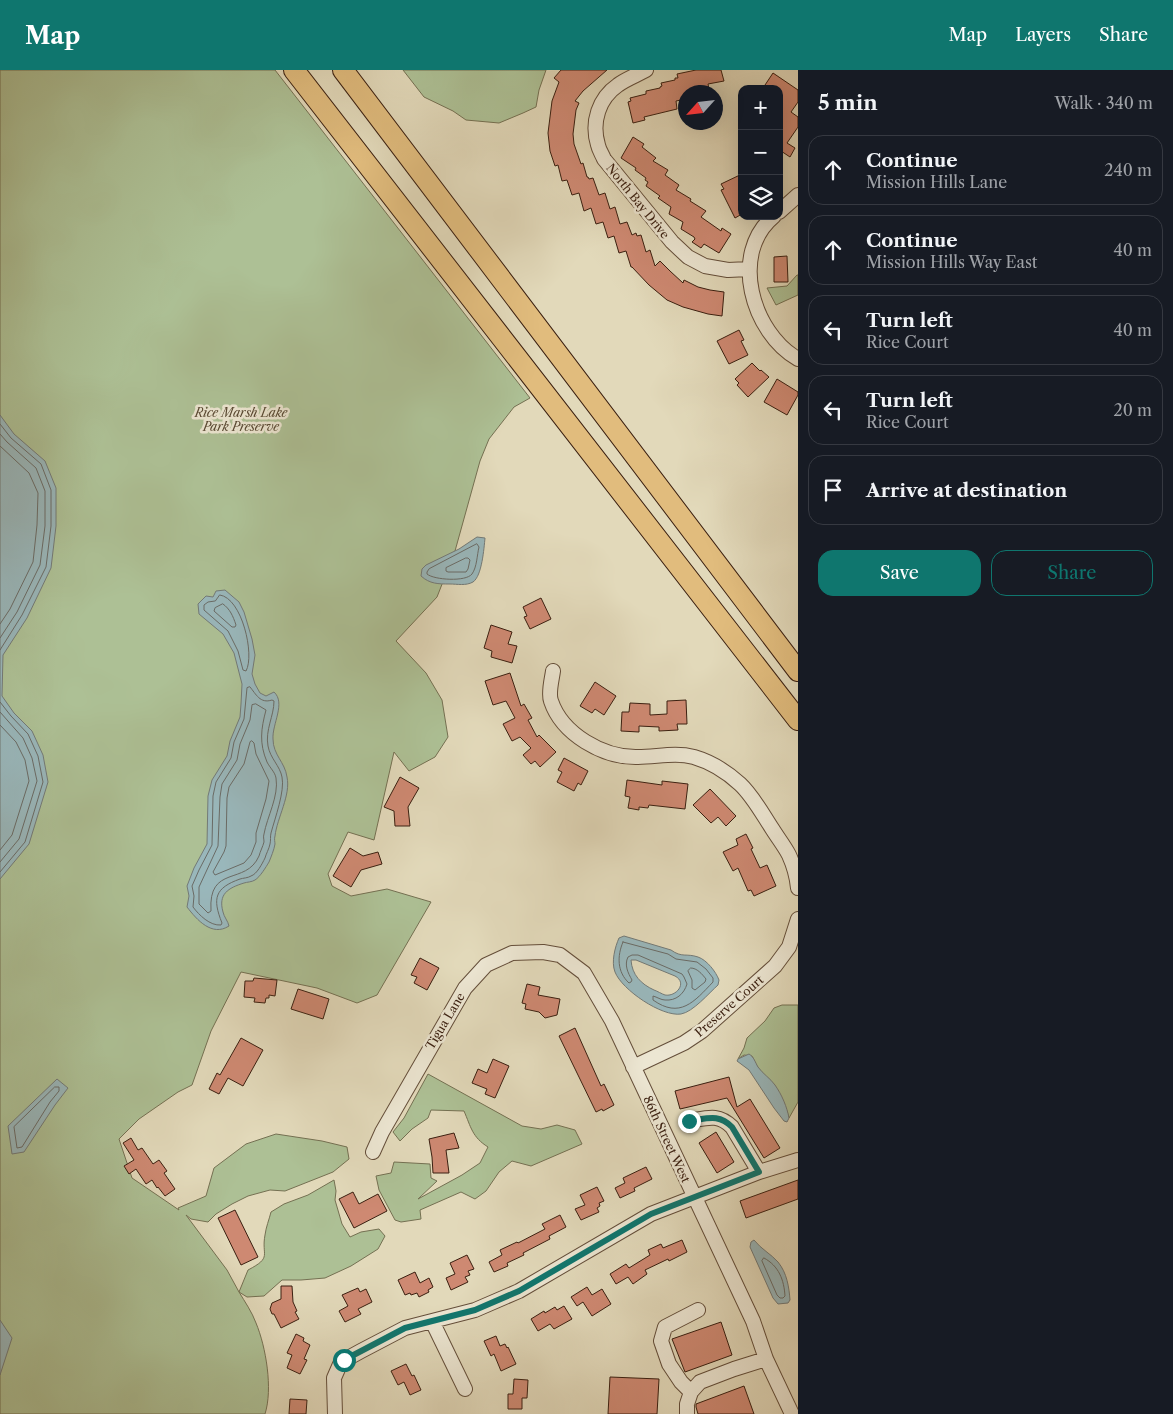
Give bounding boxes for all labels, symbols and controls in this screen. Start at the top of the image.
text: Map [25,21,80,50]
text: Map [949,24,987,46]
text: Layers [1015,24,1071,46]
text: Share [1099,24,1148,46]
north arrow [678,85,723,130]
map controls [738,85,783,220]
button: + [738,85,783,130]
text: 5 min [818,90,878,115]
text: Walk · 340 m [1054,93,1153,113]
button: − [738,130,783,175]
text: Continue [866,149,958,172]
icon: ahead [819,156,847,184]
text: 240 m [1104,160,1152,180]
street label: North Bay Drive [603,161,673,242]
text: Mission Hills Lane [866,172,1007,192]
button: layers [738,175,783,220]
text: Continue [866,229,958,252]
icon: ahead [819,236,847,264]
text: 40 m [1113,240,1152,260]
text: Mission Hills Way East [866,252,1037,272]
text: Turn left [866,309,953,332]
icon: left [819,316,847,344]
text: 40 m [1113,320,1152,340]
text: Rice Court [866,332,949,352]
text: Turn left [866,389,953,412]
icon: left [819,396,847,424]
text: 20 m [1113,400,1152,420]
park label: Rice Marsh Lake Park Preserve [194,405,288,434]
text: Rice Court [866,412,949,432]
icon: arrive [819,476,847,504]
text: Arrive at destination [866,479,1067,502]
button: Save [818,550,981,596]
button: Share [991,550,1153,596]
street label: Preserve Court [692,972,767,1040]
street label: Tigua Lane [422,989,468,1052]
street label: 86th Street West [640,1093,694,1185]
route end [678,1110,701,1133]
route start [333,1349,356,1372]

